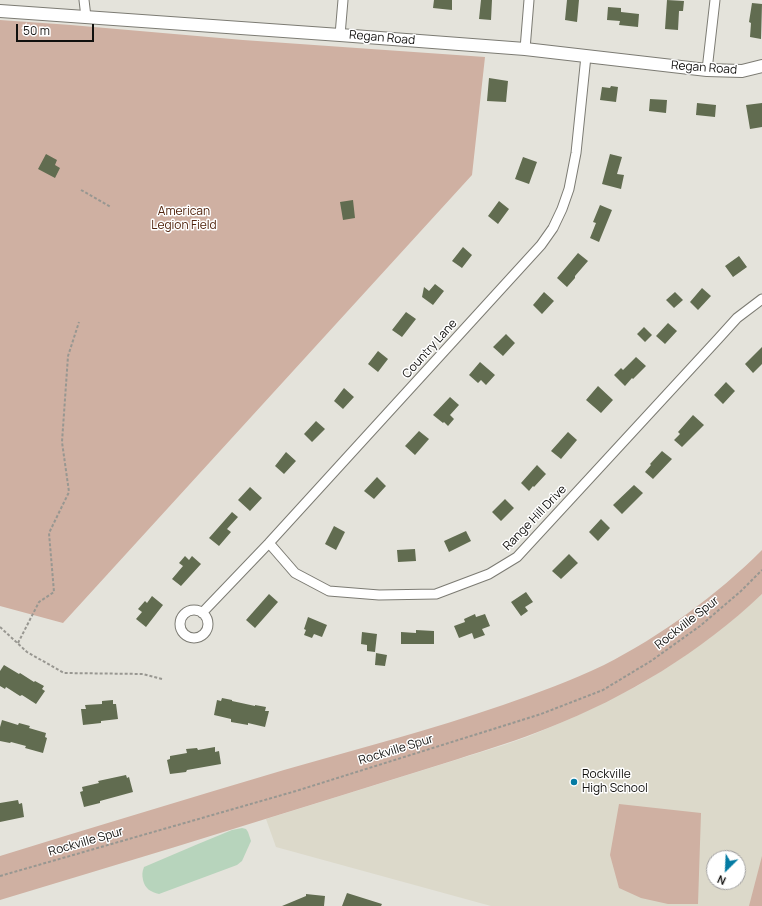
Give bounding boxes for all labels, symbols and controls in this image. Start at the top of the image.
scale bar [18,16,96,42]
text: 50 m [23,22,50,39]
street label: Regan Road [348,28,416,48]
street label: Regan Road [670,59,738,77]
park label: American Legion Field [151,205,217,233]
street label: Country Lane [400,316,460,382]
street label: Range Hill Drive [500,482,570,554]
street label: Rockville Spur [652,594,722,652]
street label: Rockville Spur [357,732,435,768]
place label: Rockville High School [582,768,648,796]
marker: Rockville High School [569,777,579,787]
street label: Rockville Spur [47,824,125,860]
north arrow [706,850,746,890]
text: N [715,872,728,889]

